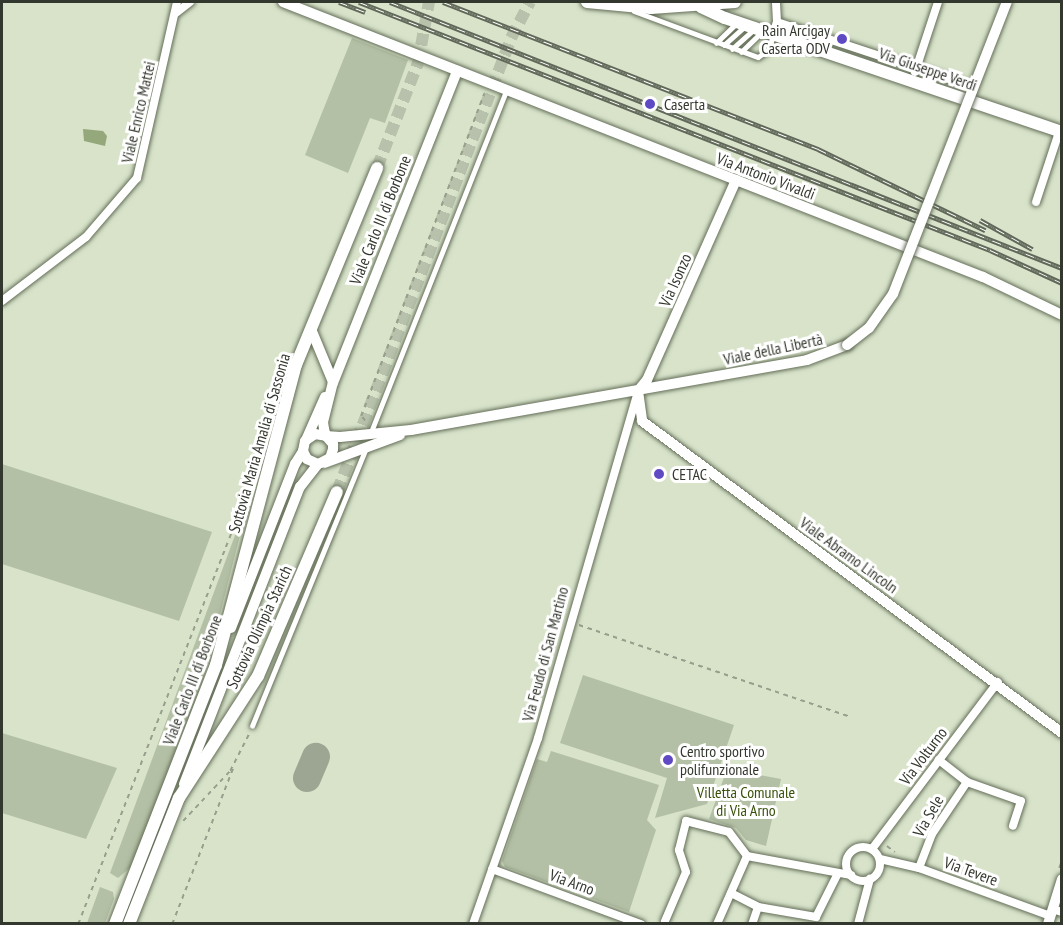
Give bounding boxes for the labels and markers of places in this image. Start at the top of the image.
place label: Rain Arcigay Caserta ODV [761,20,830,58]
marker: Rain Arcigay Caserta ODV [835,32,849,46]
place label: Caserta [664,94,705,114]
marker: Caserta [641,95,659,113]
place label: CETAC [672,464,707,484]
marker: CETAC [650,465,668,483]
place label: Centro sportivo polifunzionale [680,741,765,779]
marker: Centro sportivo polifunzionale [661,753,675,767]

